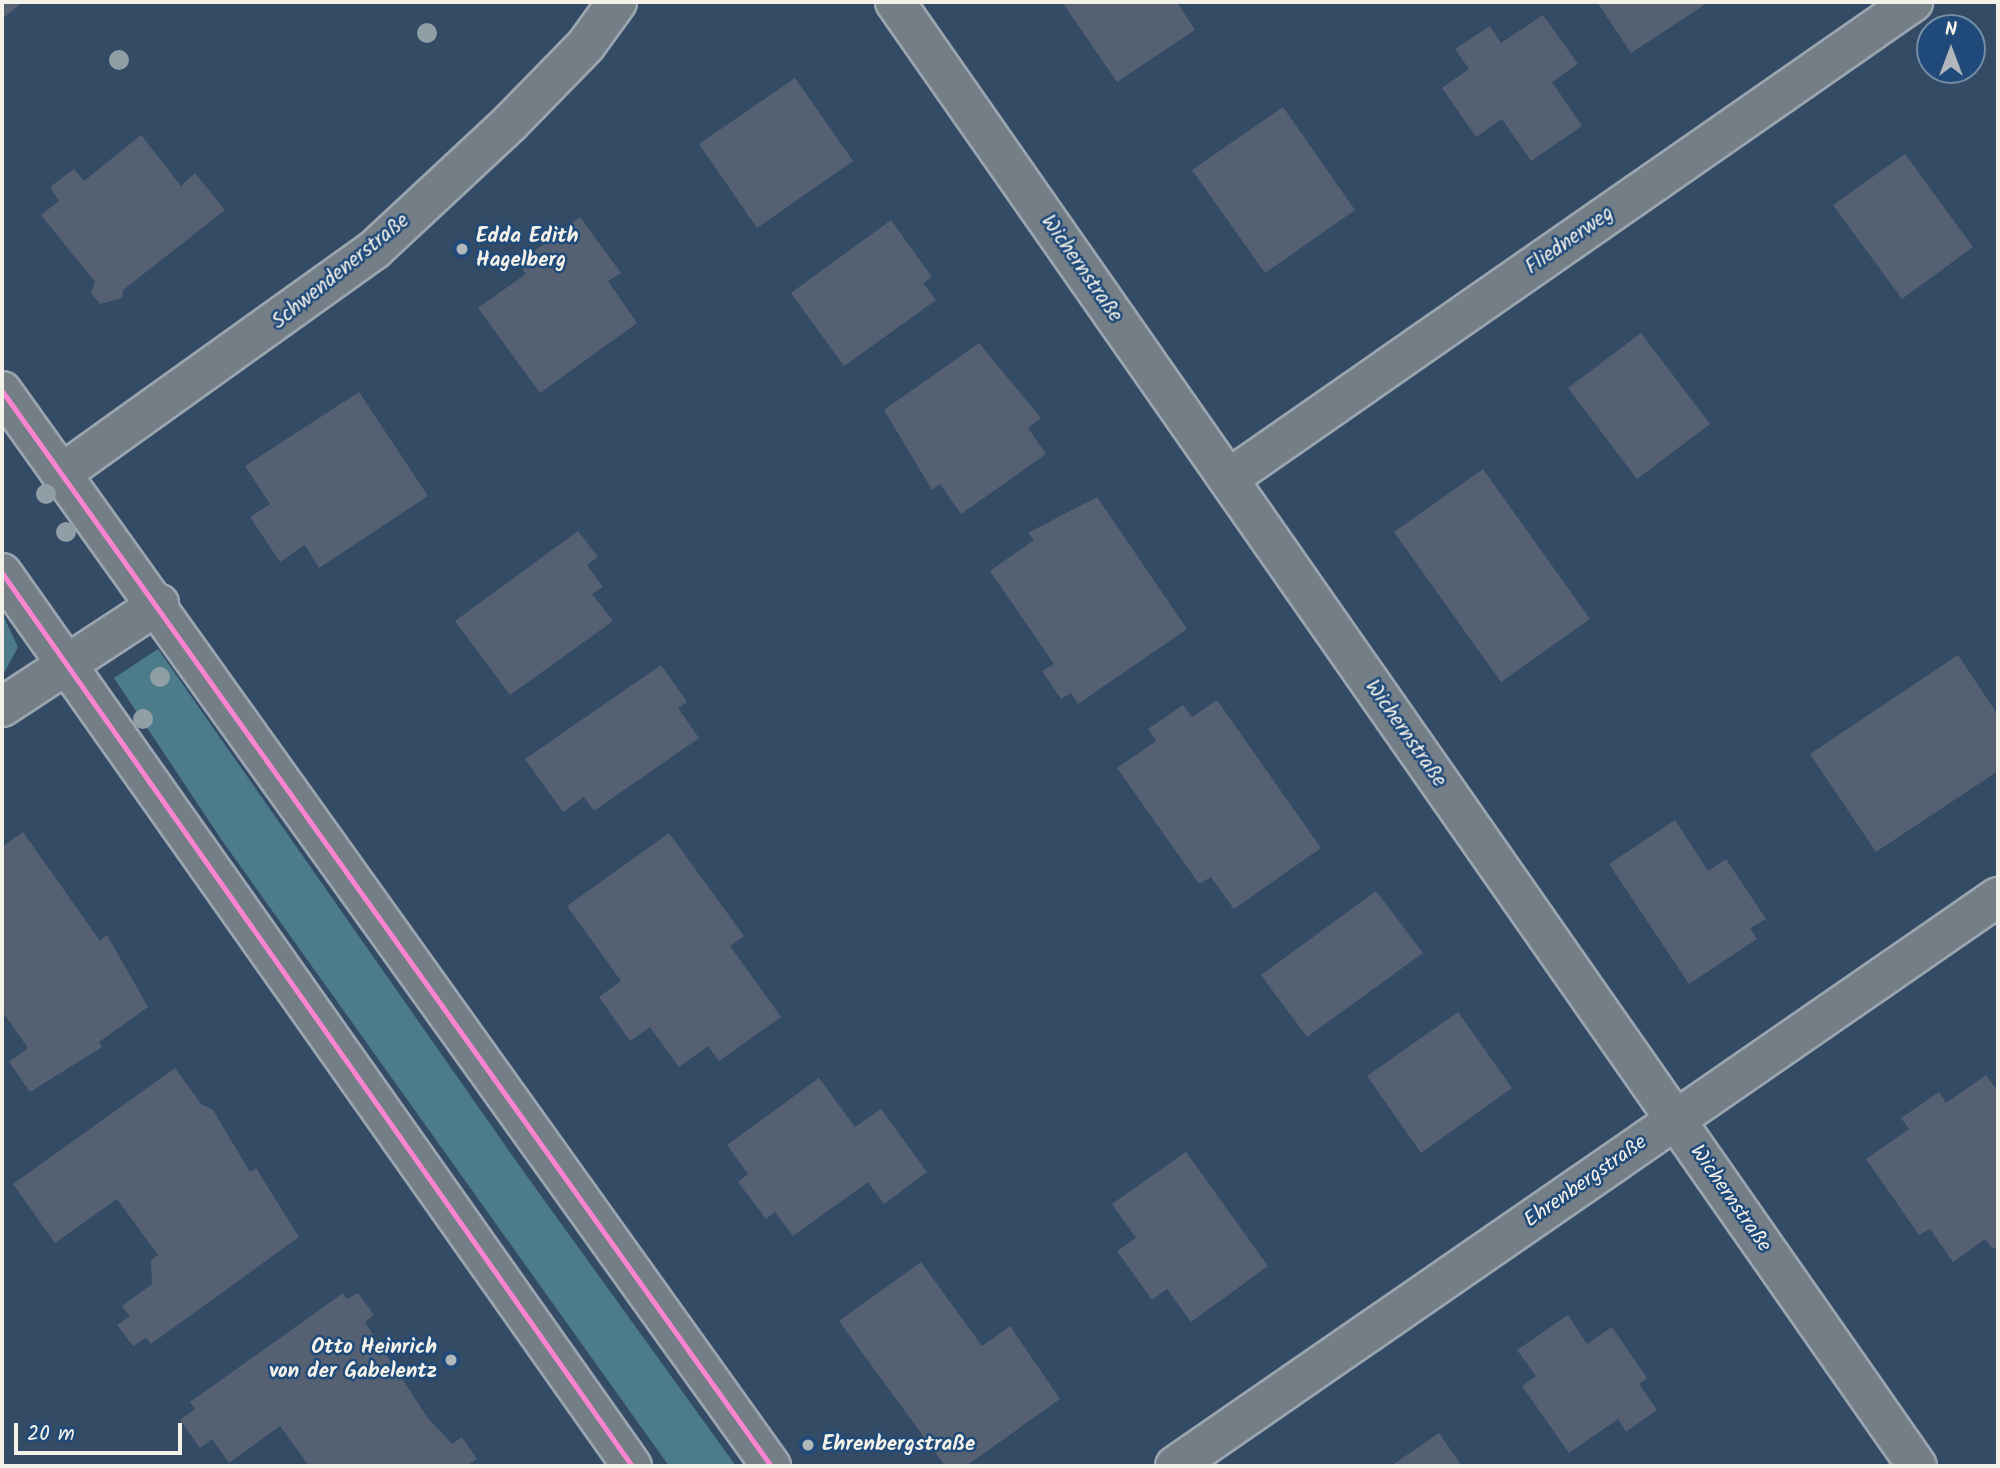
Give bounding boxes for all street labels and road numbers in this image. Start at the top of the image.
street label: Fliednerweg [1521,201,1619,281]
street label: Schwendenerstraße [267,209,415,335]
street label: Wichernstraße [1035,210,1127,328]
street label: Wichernstraße [1359,675,1451,793]
street label: Ehrenbergstraße [1520,1130,1652,1234]
street label: Wichernstraße [1684,1140,1776,1258]

